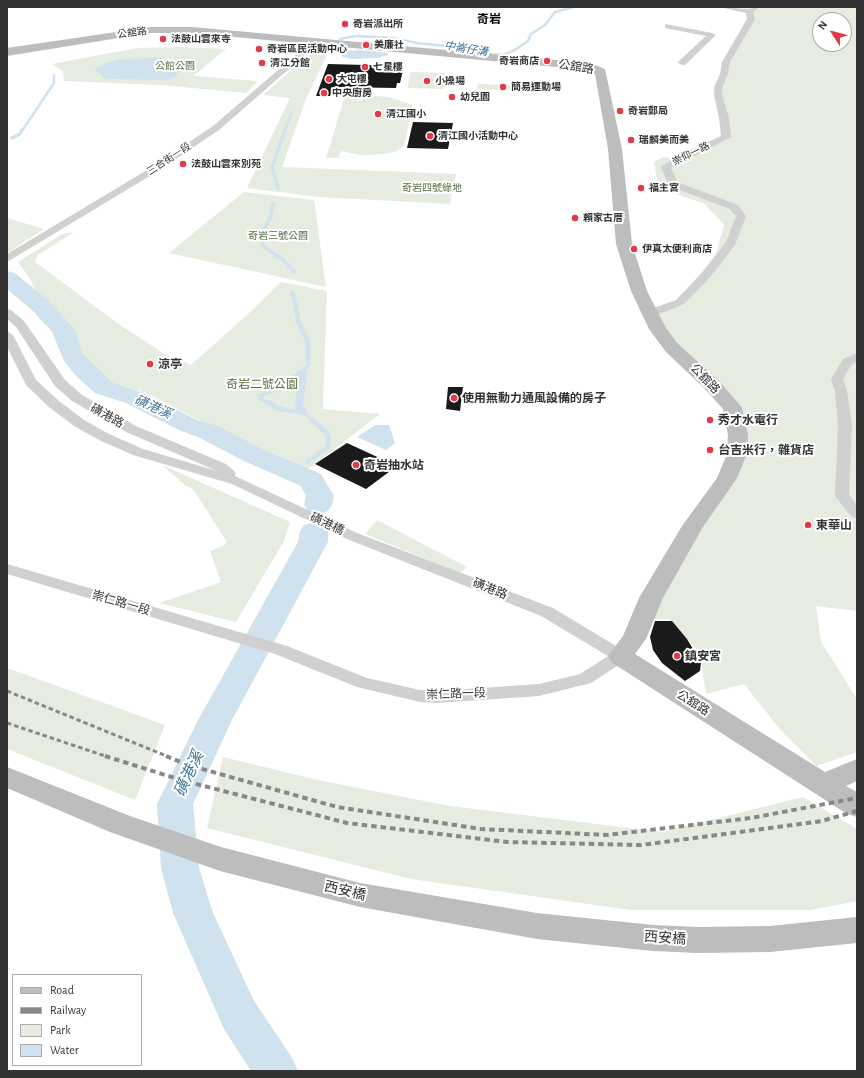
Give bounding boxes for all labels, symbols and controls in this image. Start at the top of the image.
district label: 奇岩 [477,12,501,26]
north arrow [812,12,852,52]
place label: 奇岩派出所 [353,18,403,30]
marker: 奇岩派出所 [340,19,350,29]
text: N [816,19,829,32]
street label: 公舘路 [116,25,148,41]
place label: 法鼓山雲來寺 [171,33,231,45]
marker: 法鼓山雲來寺 [158,34,168,44]
place label: 美廉社 [374,39,404,51]
water label: 中崙仔溝 [443,39,489,59]
marker: 美廉社 [361,40,371,50]
place label: 奇岩區民活動中心 [267,43,347,55]
marker: 奇岩區民活動中心 [254,44,264,54]
place label: 奇岩商店 [499,55,539,67]
marker: 奇岩商店 [542,56,552,66]
place label: 清江分館 [270,57,310,69]
street label: 公舘路 [557,57,595,77]
marker: 清江分館 [257,58,267,68]
park label: 公館公園 [155,60,195,72]
place label: 七星樓 [373,61,403,73]
marker: 七星樓 [360,62,370,72]
place label: 大屯樓 [337,73,367,85]
marker: 大屯樓 [324,74,334,84]
place label: 小操場 [435,75,465,87]
marker: 小操場 [422,76,432,86]
place label: 簡易運動場 [511,81,561,93]
marker: 簡易運動場 [498,82,508,92]
place label: 中央廚房 [332,87,372,99]
marker: 中央廚房 [319,88,329,98]
place label: 幼兒園 [460,91,490,103]
marker: 幼兒園 [447,92,457,102]
place label: 奇岩郵局 [628,105,668,117]
marker: 奇岩郵局 [615,106,625,116]
place label: 清江國小 [386,108,426,120]
marker: 清江國小 [373,109,383,119]
place label: 清江國小活動中心 [438,130,518,142]
marker: 清江國小活動中心 [425,131,435,141]
place label: 瑞麟美而美 [639,134,689,146]
marker: 瑞麟美而美 [626,135,636,145]
street label: 三合街一段 [145,140,193,178]
street label: 崇仰一路 [670,140,712,168]
place label: 法鼓山雲來別苑 [191,158,261,170]
marker: 法鼓山雲來別苑 [178,159,188,169]
park label: 奇岩四號綠地 [402,182,462,194]
place label: 福主宮 [649,182,679,194]
marker: 福主宮 [636,183,646,193]
place label: 賴家古厝 [583,212,623,224]
marker: 賴家古厝 [570,213,580,223]
park label: 奇岩三號公園 [248,230,308,242]
place label: 伊真太便利商店 [642,243,712,255]
marker: 伊真太便利商店 [629,244,639,254]
place label: 涼亭 [158,357,182,371]
marker: 涼亭 [145,359,155,369]
street label: 公舘路 [687,361,723,397]
park label: 奇岩二號公園 [226,377,298,391]
place label: 使用無動力通風設備的房子 [462,391,606,405]
water label: 磺港溪 [132,392,174,422]
marker: 使用無動力通風設備的房子 [449,393,459,403]
street label: 磺港路 [88,401,126,431]
place label: 秀才水電行 [718,413,778,427]
marker: 秀才水電行 [705,415,715,425]
place label: 台吉米行，雜貨店 [718,443,814,457]
marker: 台吉米行，雜貨店 [705,445,715,455]
place label: 奇岩抽水站 [364,458,424,472]
marker: 奇岩抽水站 [351,460,361,470]
street label: 磺港橋 [308,510,346,538]
place label: 東華山 [816,518,852,532]
marker: 東華山 [803,520,813,530]
street label: 磺港路 [471,576,509,602]
street label: 崇仁路一段 [90,588,152,618]
place label: 鎮安宮 [685,649,721,663]
marker: 鎮安宮 [672,651,682,661]
street label: 崇仁路一段 [426,686,486,702]
street label: 公舘路 [674,687,712,719]
water label: 磺港溪 [170,748,208,800]
street label: 西安橋 [323,878,367,904]
street label: 西安橋 [643,928,687,948]
legend [12,974,142,1066]
text: Road [50,984,74,996]
text: Railway [50,1004,86,1016]
text: Park [50,1024,71,1036]
text: Water [50,1044,79,1056]

